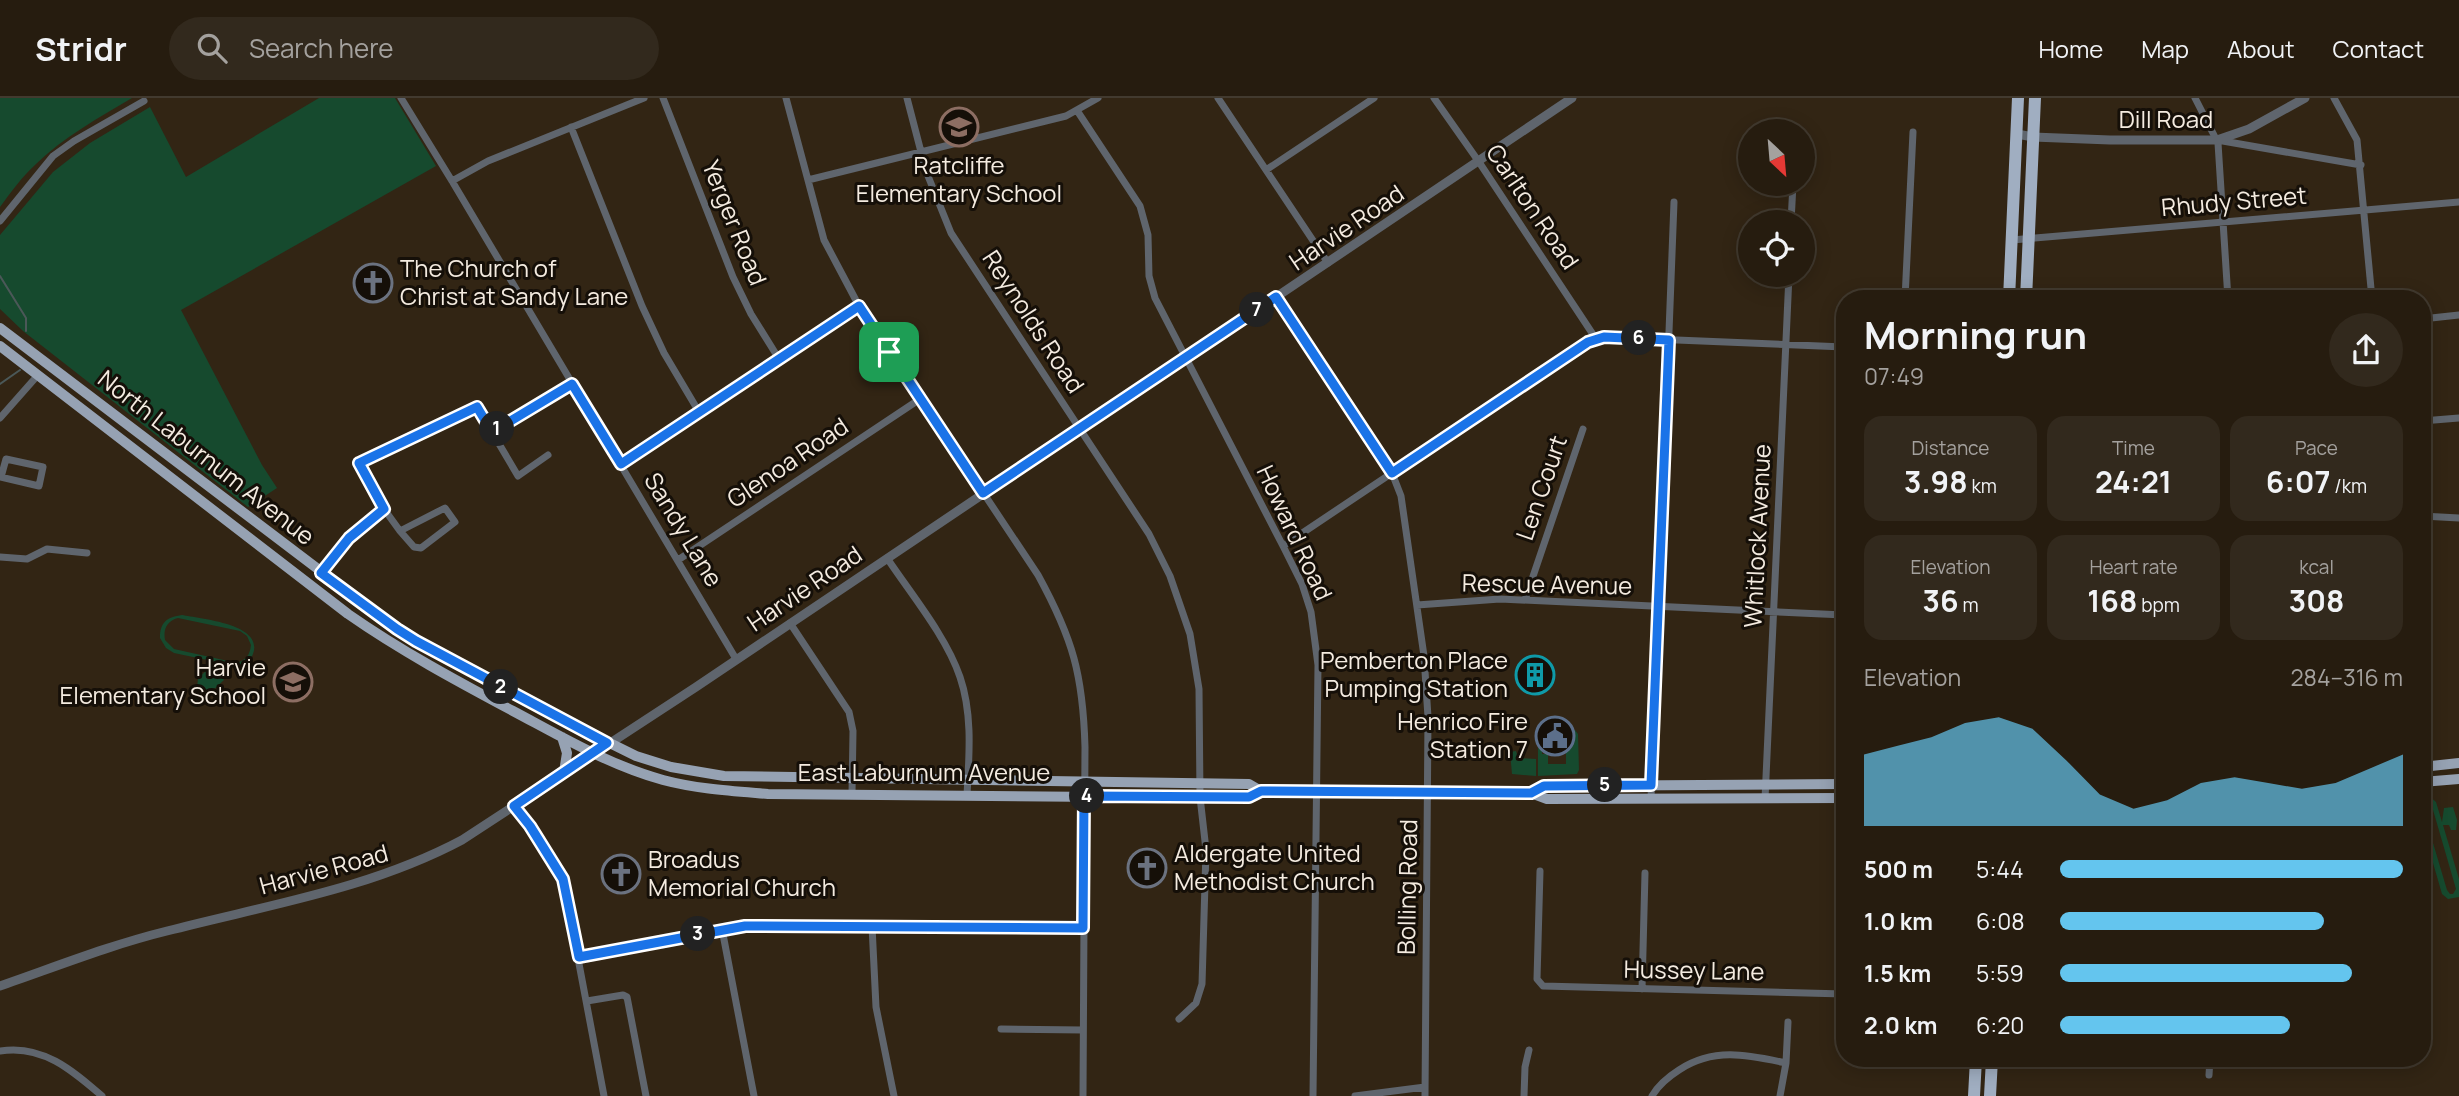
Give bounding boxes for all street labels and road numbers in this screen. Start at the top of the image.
street label: Dill Road [2119,102,2213,135]
street label: Carlton Road [1479,137,1587,275]
street label: Yerger Road [695,155,775,290]
street label: Harvie Road [1282,176,1410,277]
street label: Rhudy Street [2160,178,2308,223]
street label: Reynolds Road [976,243,1093,399]
street label: North Laburnum Avenue [92,362,322,552]
street label: Glenoa Road [720,409,854,514]
street label: Len Court [1507,431,1574,544]
street label: Whitlock Avenue [1735,443,1778,629]
street label: Howard Road [1250,459,1341,605]
street label: Sandy Lane [637,466,731,592]
street label: Harvie Road [740,537,868,638]
street label: Rescue Avenue [1462,566,1632,601]
street label: East Laburnum Avenue [798,755,1050,788]
street label: Bolling Road [1389,819,1424,955]
street label: Harvie Road [256,836,392,902]
street label: Hussey Lane [1623,952,1765,987]

